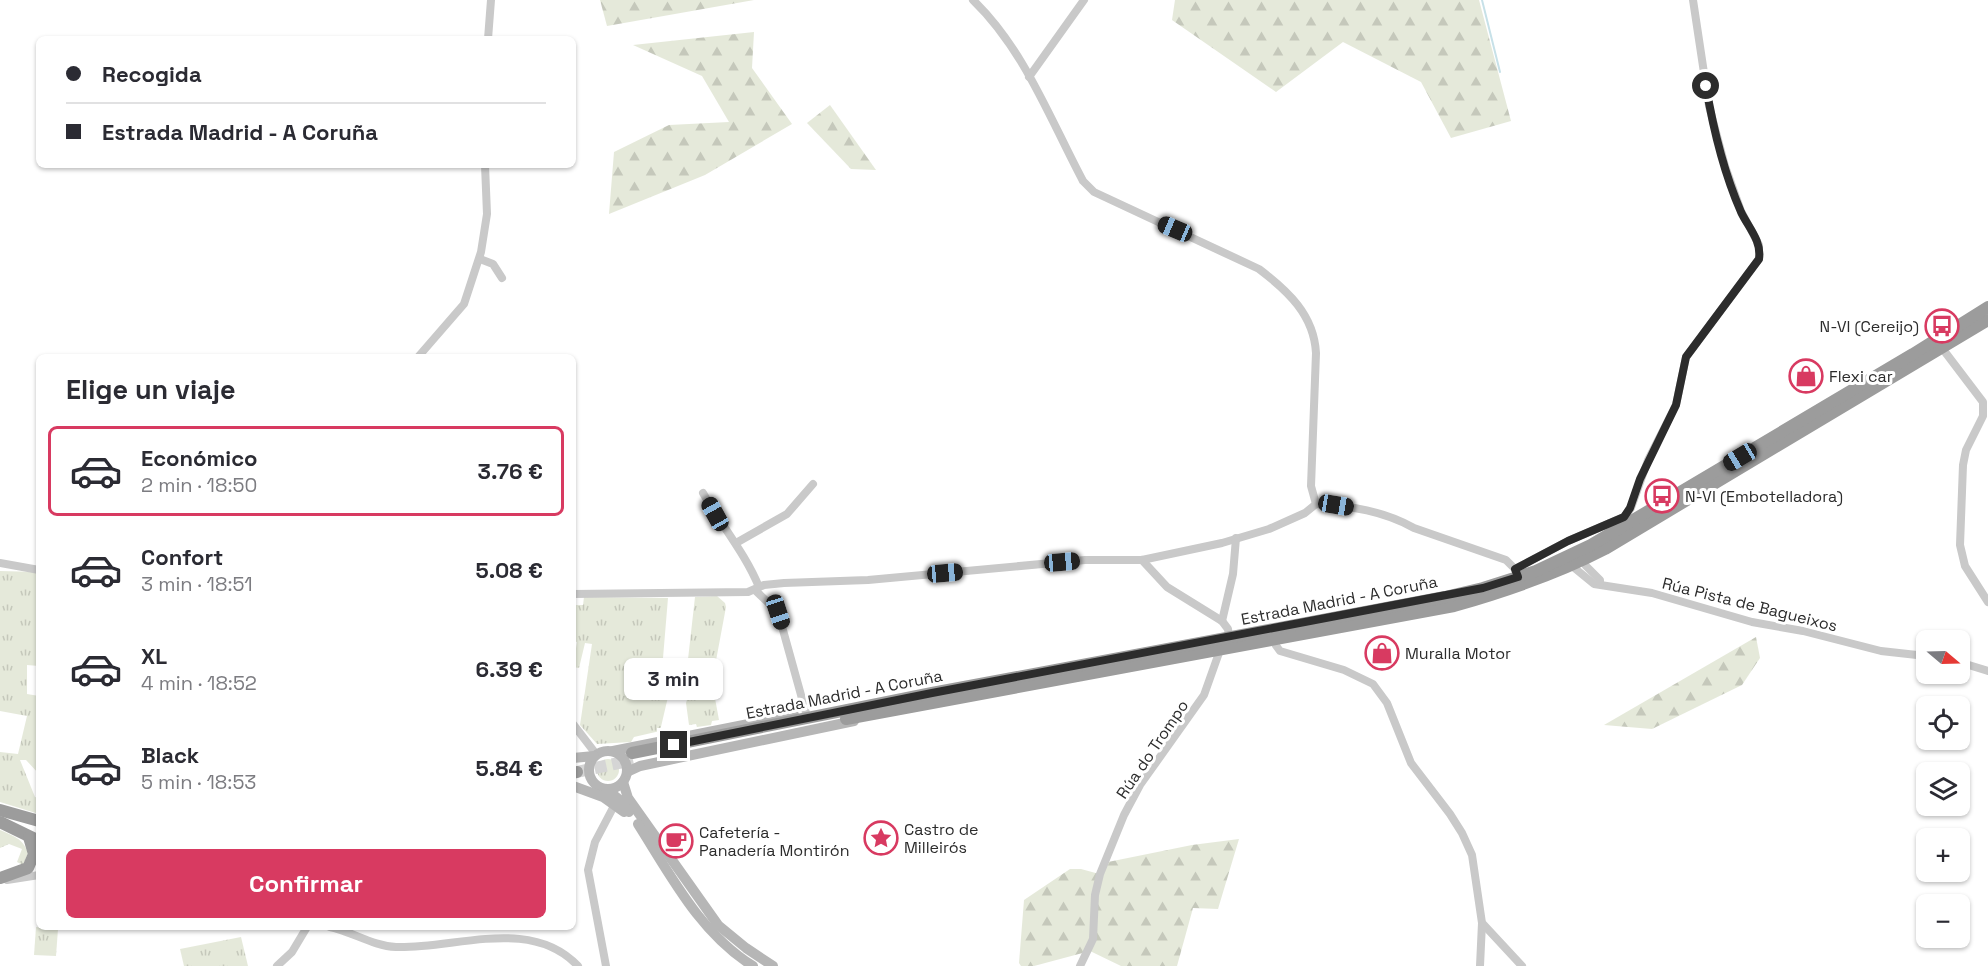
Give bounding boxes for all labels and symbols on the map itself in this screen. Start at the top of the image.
route start [1692,72,1719,99]
car [1155,214,1195,244]
bus stop icon: N-VI (Cereijo) [1924,308,1960,344]
place label: N-VI (Cereijo) [1820,316,1919,337]
shop icon: Flexi car [1788,358,1824,394]
place label: Flexi car [1829,366,1893,387]
car [1720,440,1760,474]
bus stop icon: N-VI (Embotelladora) [1644,478,1680,514]
place label: N-VI (Embotelladora) [1685,486,1843,507]
car [1317,493,1355,517]
car [698,494,732,534]
car [1043,551,1081,573]
car [926,562,964,584]
street label: Estrada Madrid - A Coruña [1239,571,1439,630]
street label: Rúa Pista de Bagueixos [1660,573,1840,636]
car [764,592,792,632]
north arrow [1916,630,1970,684]
shop icon: Muralla Motor [1364,635,1400,671]
place label: Muralla Motor [1405,643,1511,664]
callout: 3 min [624,658,724,700]
street label: Estrada Madrid - A Coruña [744,665,944,724]
street label: Rúa do Trompo [1112,696,1193,803]
route end [660,731,687,758]
place label: Castro de Milleirós [904,819,979,858]
place icon: Castro de Milleirós [863,820,899,856]
place label: Cafetería - Panadería Montirón [699,822,850,861]
cafe icon: Cafetería - Panadería Montirón [658,823,694,859]

